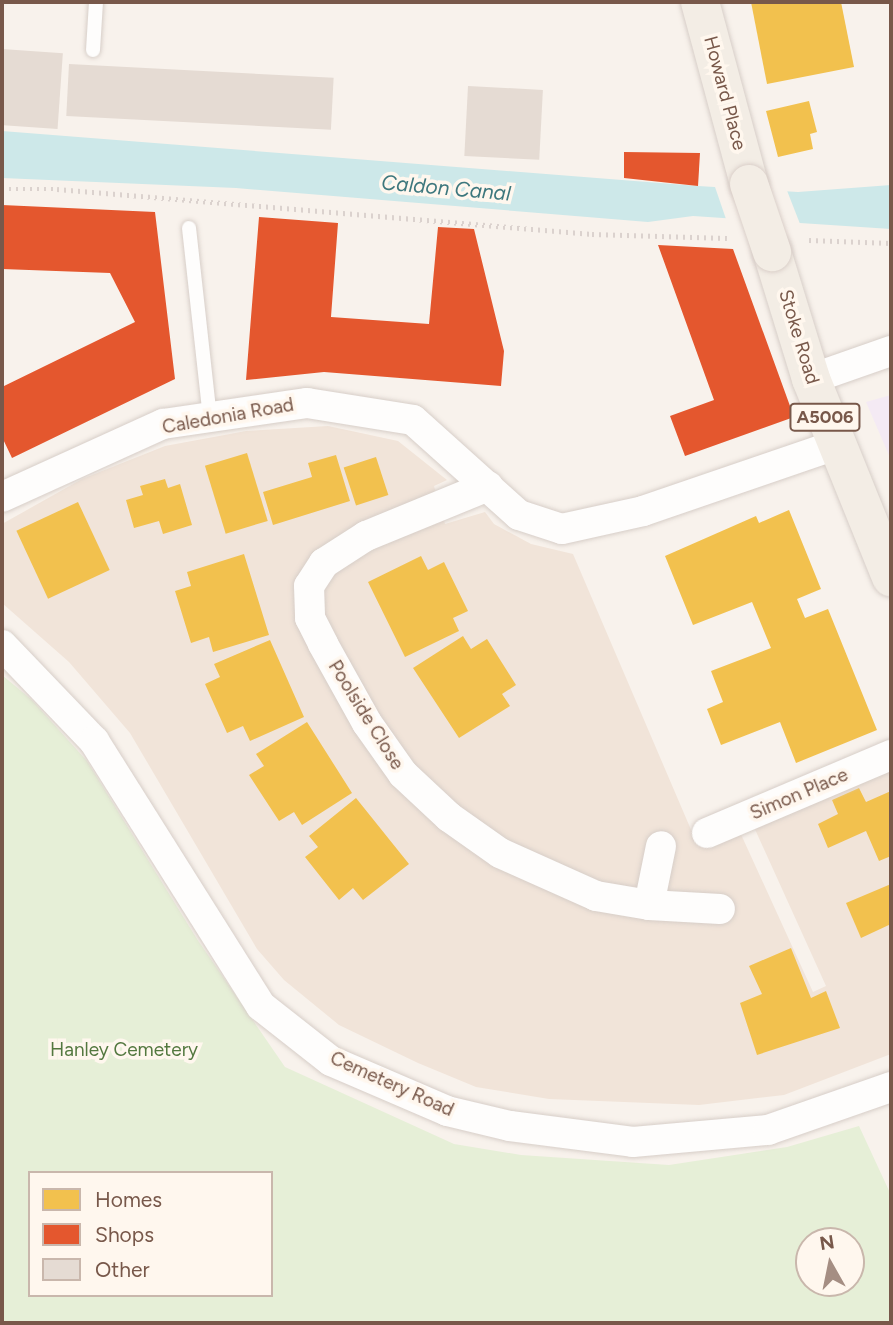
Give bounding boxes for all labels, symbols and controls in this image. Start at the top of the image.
street label: Howard Place [699,33,751,153]
water label: Caldon Canal [380,170,512,206]
street label: Stoke Road [774,287,824,387]
street label: Caledonia Road [160,393,296,439]
road number: A5006 [788,402,862,432]
street label: Poolside Close [323,656,409,774]
street label: Simon Place [747,763,851,825]
park label: Hanley Cemetery [50,1039,198,1061]
street label: Cemetery Road [327,1047,457,1121]
legend [28,1171,273,1297]
text: Homes [95,1187,162,1212]
text: Shops [95,1222,154,1247]
north arrow [795,1227,865,1297]
text: N [818,1230,836,1255]
text: Other [95,1257,150,1282]

